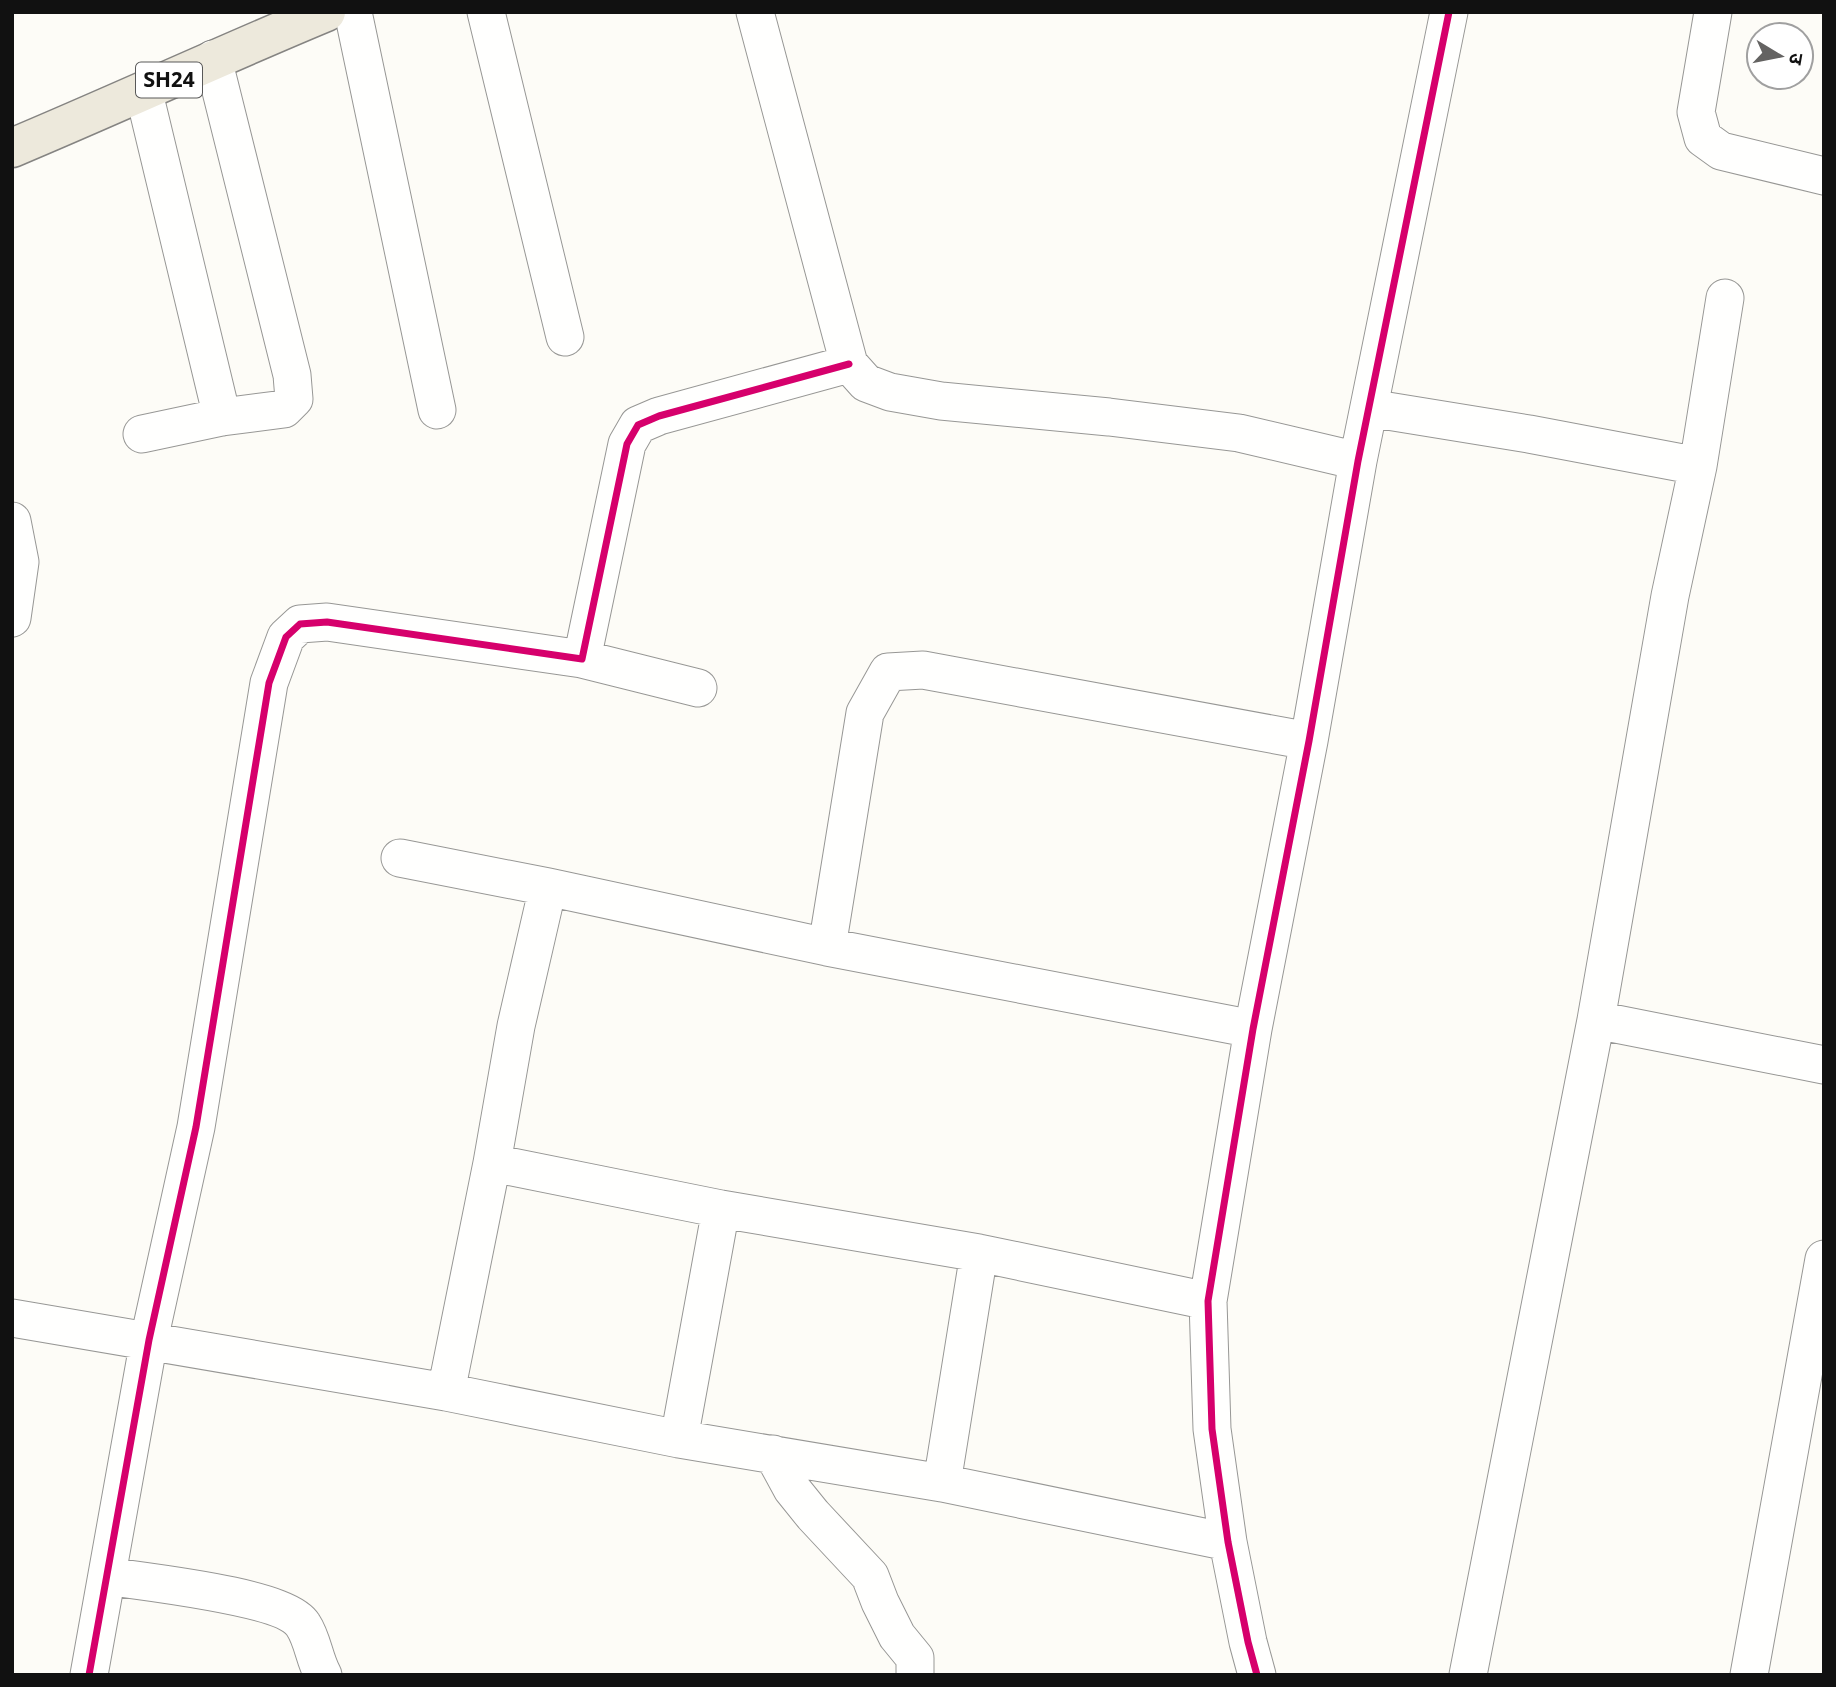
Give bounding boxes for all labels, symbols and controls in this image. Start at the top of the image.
north arrow [1745,21,1815,91]
text: उ [1781,51,1808,67]
road number: SH24 [136,62,202,98]

